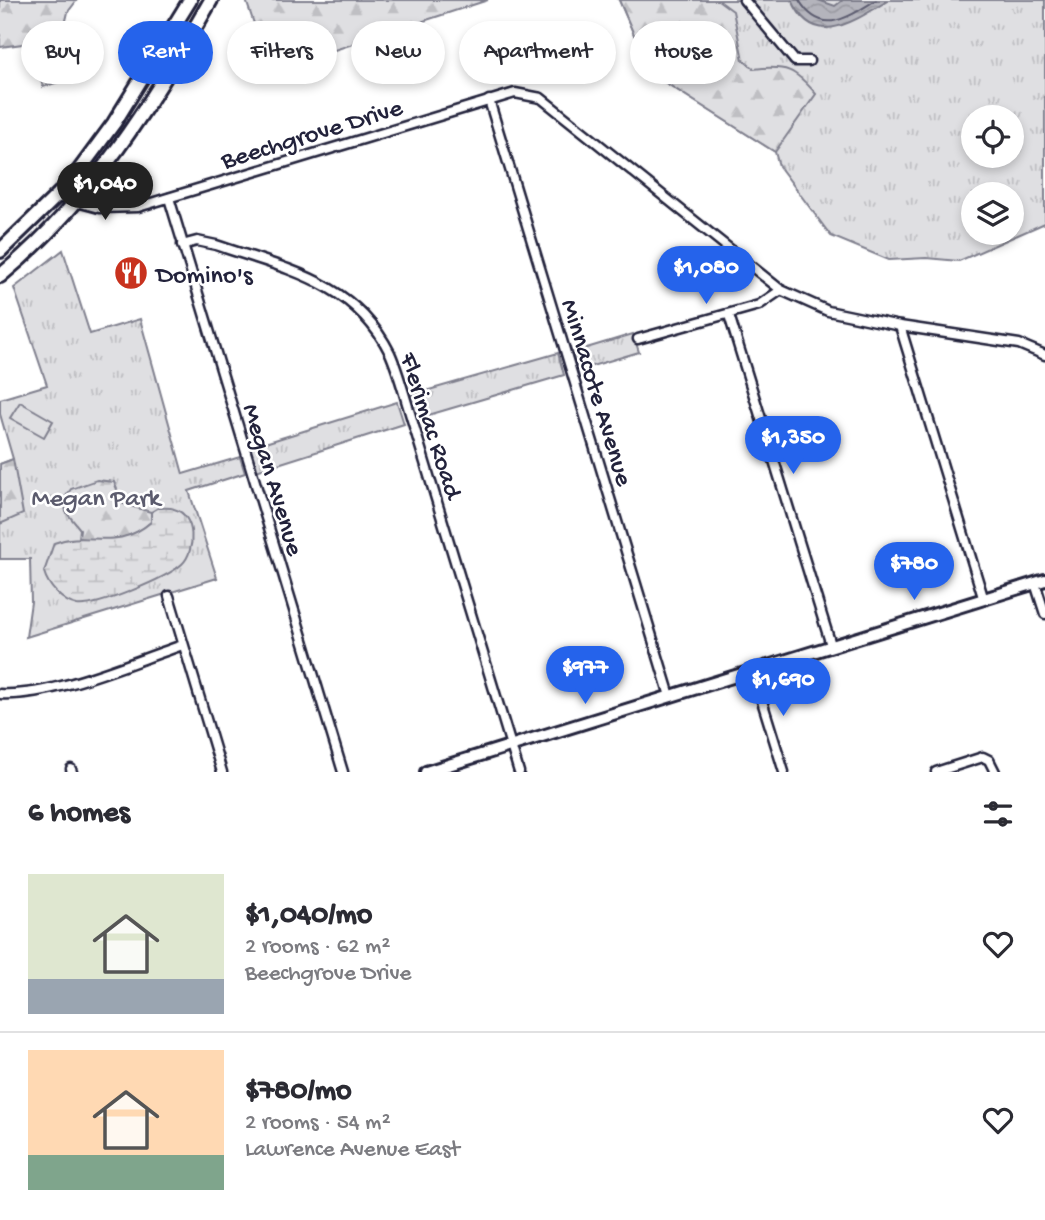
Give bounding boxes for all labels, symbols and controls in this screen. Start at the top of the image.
chip: Buy [21,21,104,84]
chip: Rent [118,21,213,84]
chip: Filters [227,21,337,84]
chip: New [351,21,445,84]
chip: Apartment [459,21,616,84]
chip: House [630,21,736,84]
street label: Beechgrove Drive [217,94,407,179]
map controls [961,105,1024,245]
button: locate [961,105,1024,168]
pin: $1,040 [48,162,162,222]
text: $1,040 [73,171,137,198]
button: layers [961,182,1024,245]
pin: $1,080 [649,246,763,306]
restaurant icon: Domino's [112,254,150,292]
text: $1,080 [673,255,739,282]
place label: Domino's [154,262,254,293]
street label: Minnacote Avenue [552,296,638,491]
street label: Flerimac Road [390,348,467,505]
street label: Megan Avenue [233,401,309,561]
pin: $1,350 [736,416,850,476]
text: $1,350 [761,425,825,452]
park label: Megan Park [32,485,163,516]
pin: $780 [873,542,955,602]
text: $780 [890,551,938,578]
pin: $977 [544,646,626,706]
text: $977 [562,655,608,682]
pin: $1,690 [726,658,840,718]
text: $1,690 [751,667,815,694]
icon: filters [979,795,1017,833]
text: 6 homes [28,797,130,832]
text: $1,040/mo [245,899,372,934]
icon: home [84,902,168,986]
icon: heart [979,925,1017,963]
text: 2 rooms · 62 m² [245,934,390,961]
text: Beechgrove Drive [245,961,411,988]
text: $780/mo [245,1075,352,1110]
icon: home [84,1078,168,1162]
icon: heart [979,1101,1017,1139]
text: 2 rooms · 54 m² [245,1110,391,1137]
text: Lawrence Avenue East [245,1137,460,1164]

